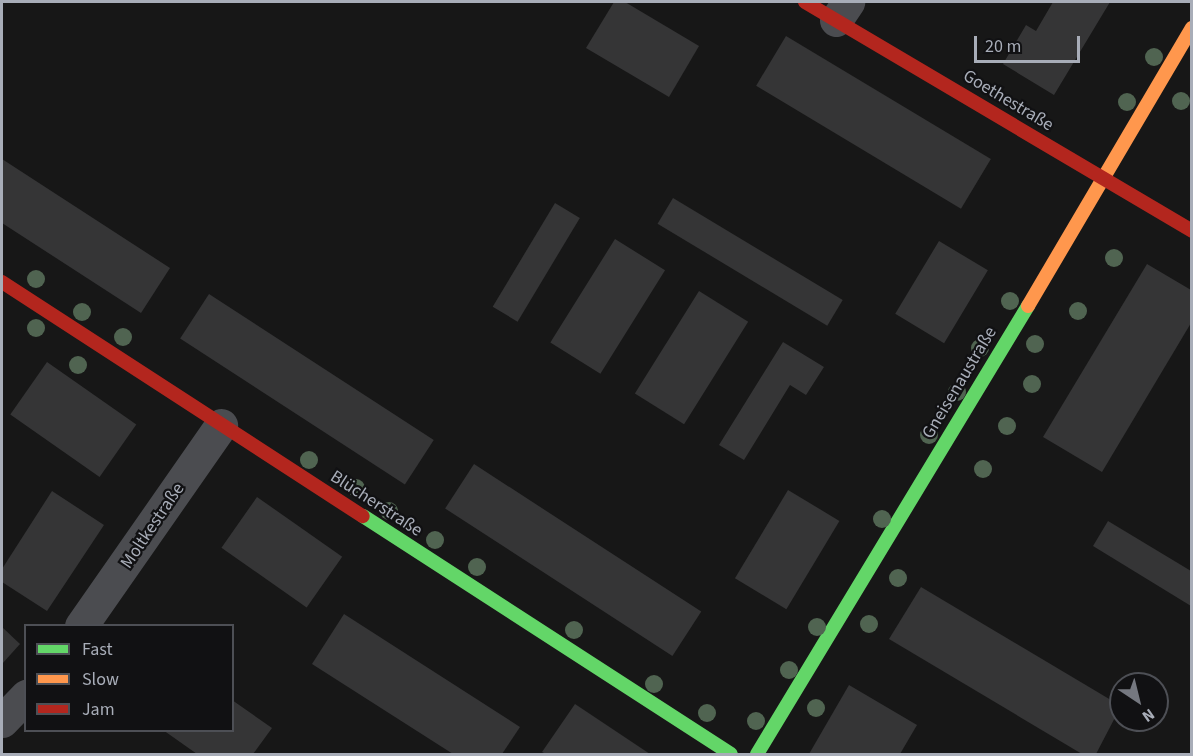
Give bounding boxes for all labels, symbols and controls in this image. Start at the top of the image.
scale bar [977,24,1084,62]
text: 20 m [985,34,1021,59]
street label: Goethestraße [959,66,1057,136]
street label: Gneisenaustraße [918,323,1002,443]
street label: Blücherstraße [326,466,426,542]
street label: Moltkestraße [117,479,189,573]
legend [24,624,234,732]
text: Fast [82,637,113,662]
text: Slow [82,667,119,692]
north arrow [1109,672,1169,732]
text: Jam [82,697,115,722]
text: N [1138,703,1159,727]

